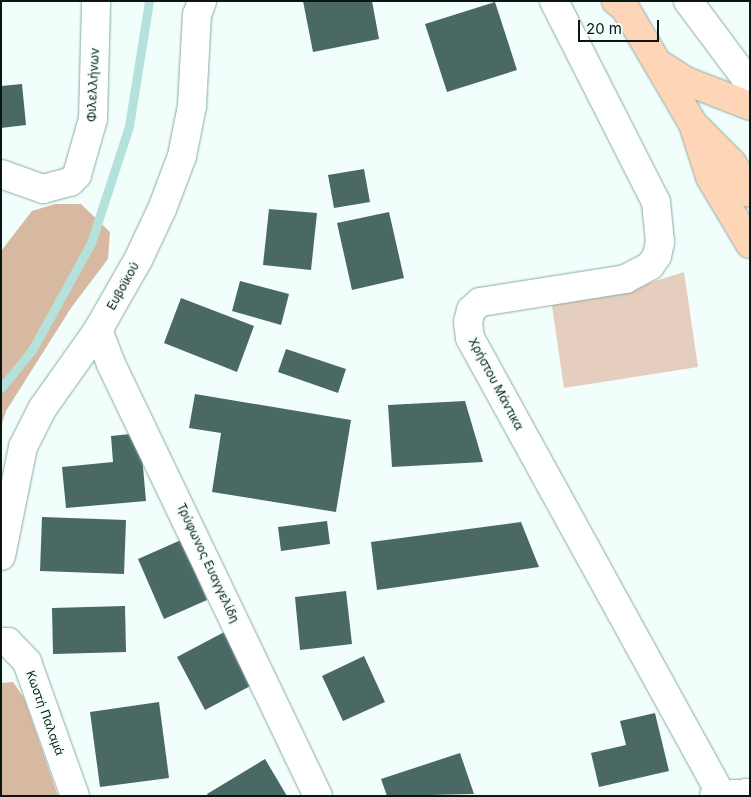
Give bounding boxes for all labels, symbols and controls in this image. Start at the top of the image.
scale bar [581,10,662,42]
text: 20 m [586,19,622,38]
street label: Φιλελλήνων [84,48,102,122]
street label: Ευβοϊκού [104,260,142,312]
street label: Χρήστου Μάντικα [466,335,526,433]
street label: Τρύφωνος Ευαγγελίδη [174,501,242,625]
street label: Κωστή Παλαμά [23,669,67,757]

